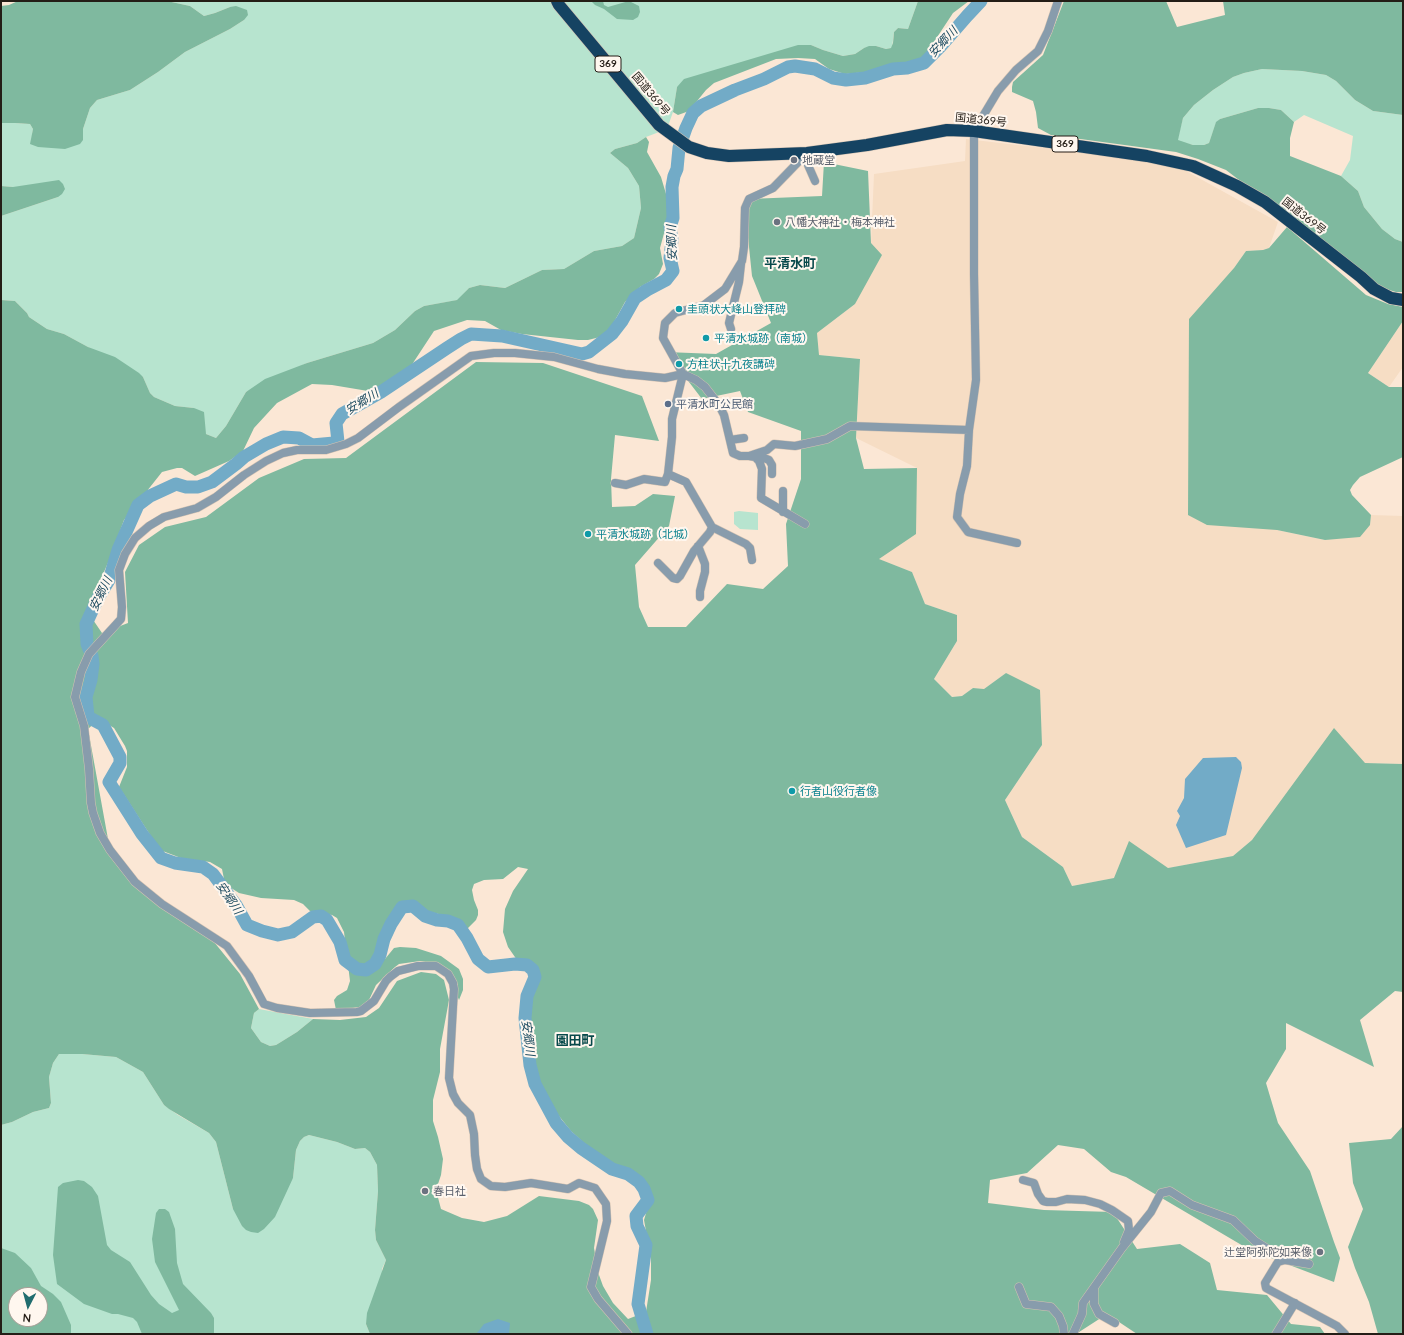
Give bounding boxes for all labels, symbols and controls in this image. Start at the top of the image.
water label: 安郷川 [925,24,961,60]
road number: 369 [595,56,621,72]
street label: 国道369号 [629,70,673,118]
street label: 国道369号 [954,111,1008,129]
road number: 369 [1052,136,1078,152]
place label: 地蔵堂 [802,153,835,167]
marker: 地蔵堂 [789,155,799,165]
street label: 国道369号 [1279,195,1329,237]
place label: 八幡大神社・梅本神社 [785,215,895,229]
marker: 八幡大神社・梅本神社 [772,217,782,227]
water label: 安郷川 [664,225,680,261]
district label: 平清水町 [764,256,816,272]
place label: 圭頭状大峰山登拝碑 [687,302,786,316]
marker: 圭頭状大峰山登拝碑 [674,304,684,314]
place label: 平清水城跡（南城） [714,331,813,345]
marker: 平清水城跡（南城） [701,333,711,343]
place label: 方柱状十九夜講碑 [687,357,775,371]
marker: 方柱状十九夜講碑 [674,359,684,369]
water label: 安郷川 [343,386,381,418]
place label: 平清水町公民館 [676,397,753,411]
marker: 平清水町公民館 [663,399,673,409]
place label: 平清水城跡（北城） [596,527,695,541]
marker: 平清水城跡（北城） [583,529,593,539]
water label: 安郷川 [87,575,115,613]
place label: 行者山役行者像 [800,784,877,798]
marker: 行者山役行者像 [787,786,797,796]
water label: 安郷川 [213,879,245,917]
water label: 安郷川 [519,1019,537,1057]
district label: 園田町 [556,1033,594,1049]
place label: 春日社 [433,1184,466,1198]
marker: 春日社 [420,1186,430,1196]
place label: 辻堂阿弥陀如来像 [1224,1245,1312,1259]
marker: 辻堂阿弥陀如来像 [1315,1247,1325,1257]
north arrow [8,1287,48,1327]
text: N [22,1312,32,1325]

